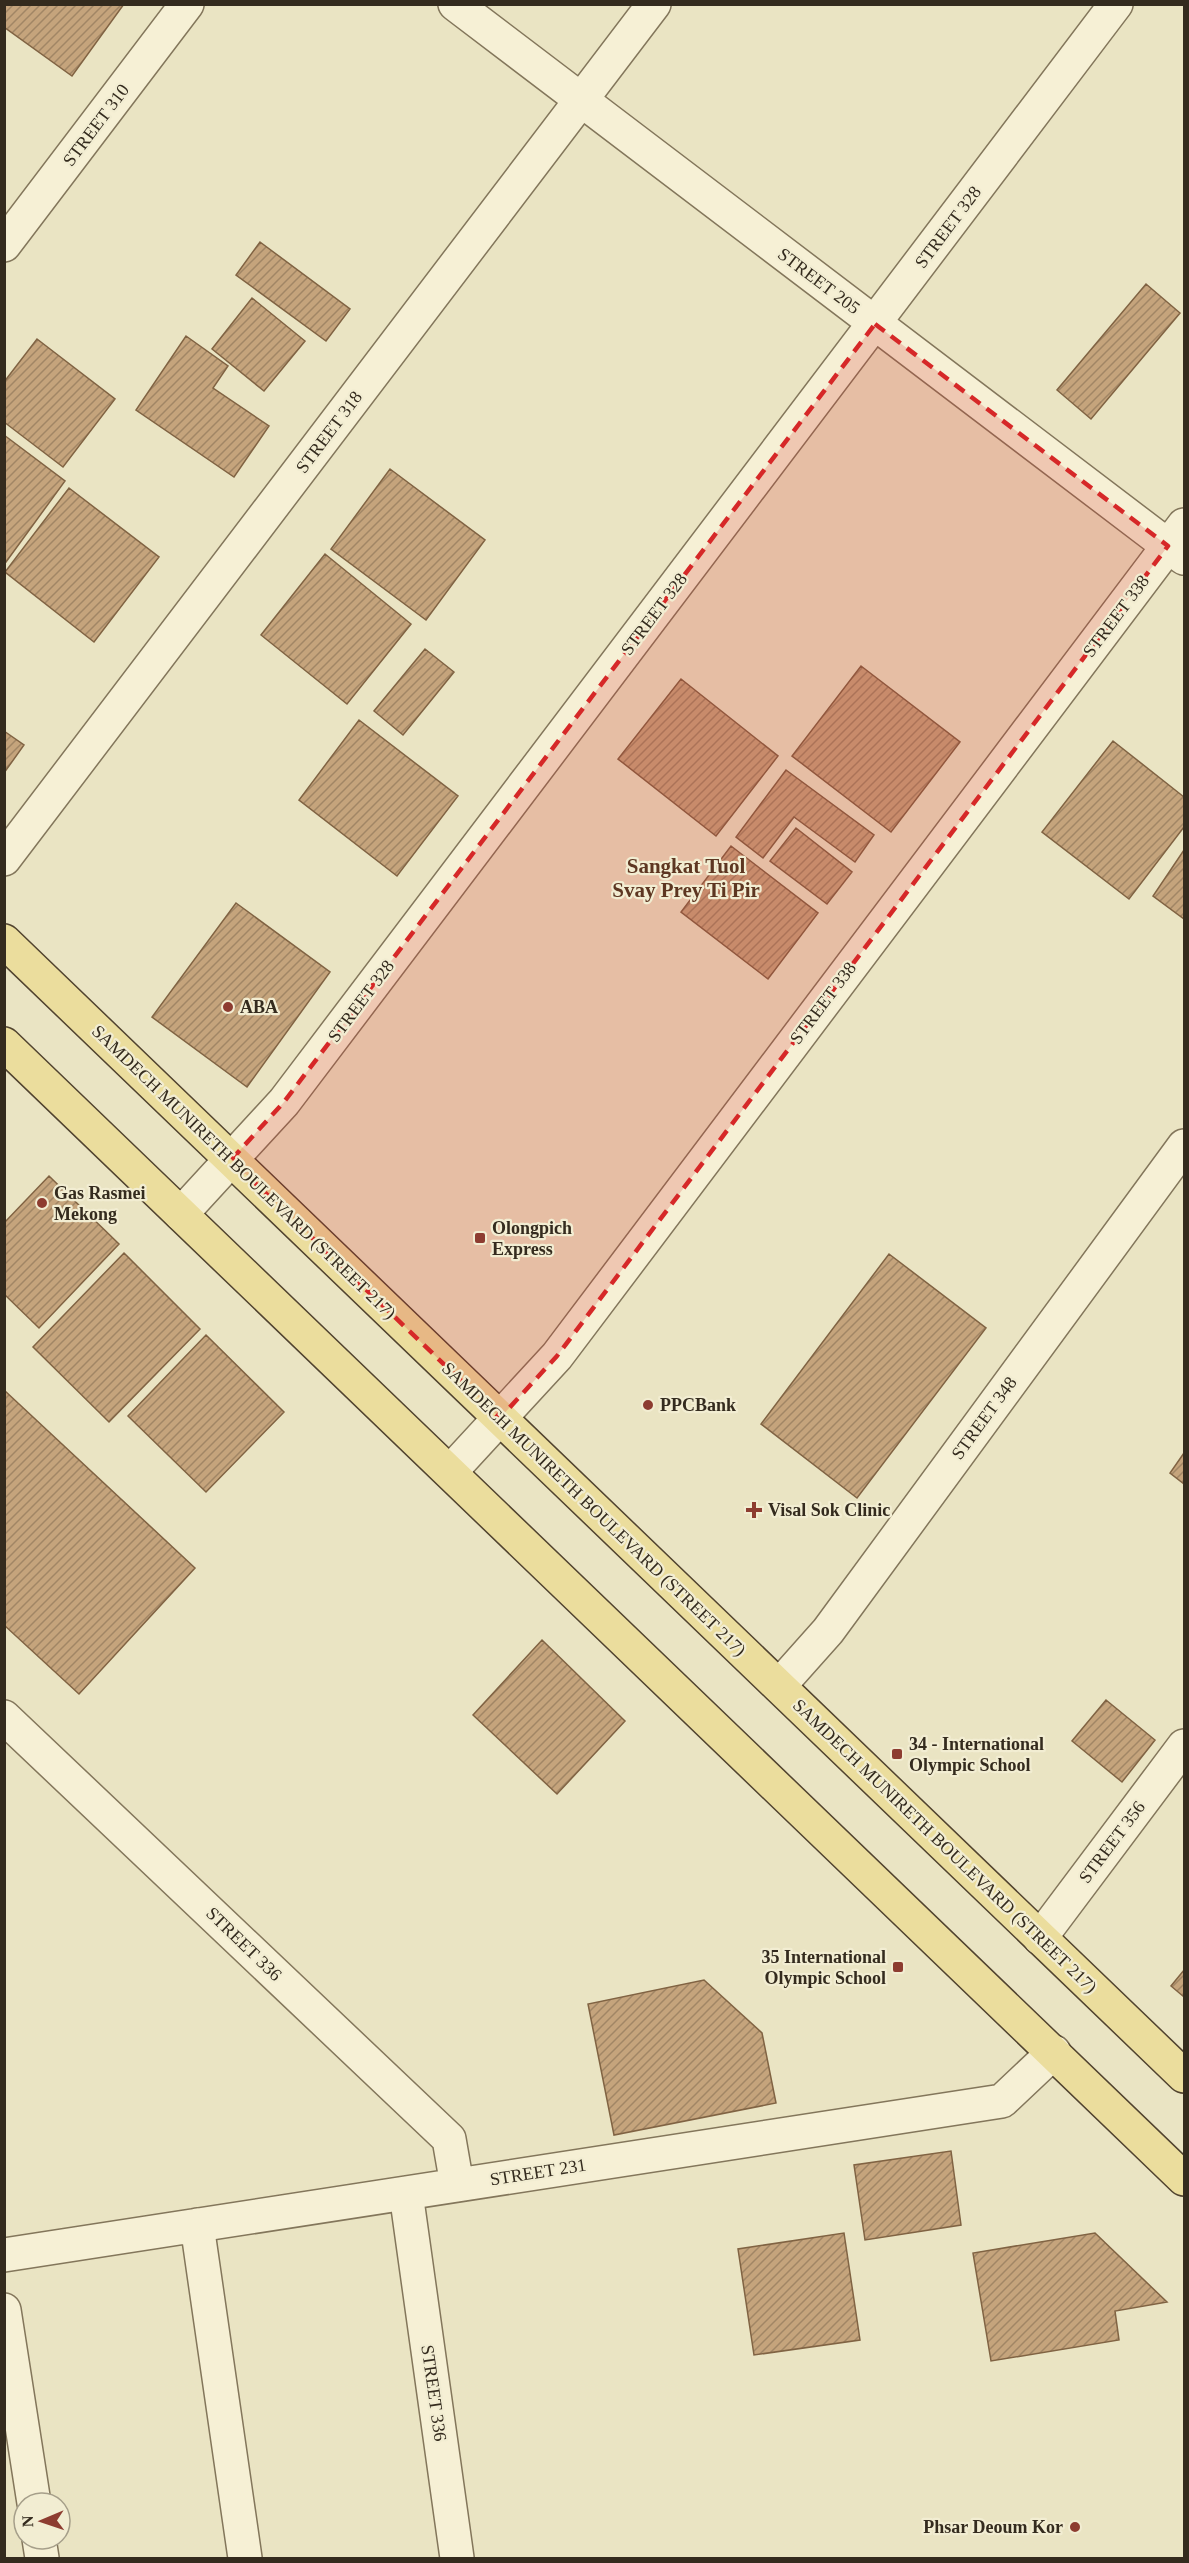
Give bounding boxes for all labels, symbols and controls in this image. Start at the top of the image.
street label: STREET 310 [59,80,133,170]
street label: STREET 328 [911,182,985,272]
street label: STREET 205 [774,244,864,318]
street label: STREET 318 [292,387,366,477]
street label: STREET 328 [617,569,691,659]
street label: STREET 338 [1079,571,1153,661]
district label: Sangkat Tuol Svay Prey Ti Pir [612,854,760,902]
street label: STREET 328 [324,956,398,1046]
street label: STREET 338 [786,958,860,1048]
place label: ABA [240,997,278,1017]
marker: ABA [221,1000,235,1014]
street label: SAMDECH MUNIRETH BOULEVARD (STREET 217) [87,1021,400,1324]
place label: Gas Rasmei Mekong [54,1183,146,1224]
marker: Gas Rasmei Mekong [35,1196,49,1210]
place label: Olongpich Express [492,1218,572,1259]
marker: Olongpich Express [473,1231,487,1245]
street label: SAMDECH MUNIRETH BOULEVARD (STREET 217) [437,1358,750,1661]
street label: STREET 348 [947,1373,1021,1463]
place label: PPCBank [660,1395,736,1415]
marker: PPCBank [641,1398,655,1412]
place label: Visal Sok Clinic [768,1500,890,1520]
marker: Visal Sok Clinic [745,1501,763,1519]
street label: SAMDECH MUNIRETH BOULEVARD (STREET 217) [788,1695,1101,1998]
place label: 34 - International Olympic School [909,1734,1044,1775]
marker: 34 - International Olympic School [890,1747,904,1761]
street label: STREET 356 [1075,1797,1149,1887]
street label: STREET 336 [202,1903,286,1985]
place label: 35 International Olympic School [761,1947,886,1988]
marker: 35 International Olympic School [891,1960,905,1974]
street label: STREET 231 [488,2155,588,2189]
street label: STREET 336 [417,2343,451,2443]
north arrow [12,2491,72,2551]
text: N [19,2515,36,2528]
place label: Phsar Deoum Kor [923,2517,1063,2537]
marker: Phsar Deoum Kor [1068,2520,1082,2534]

